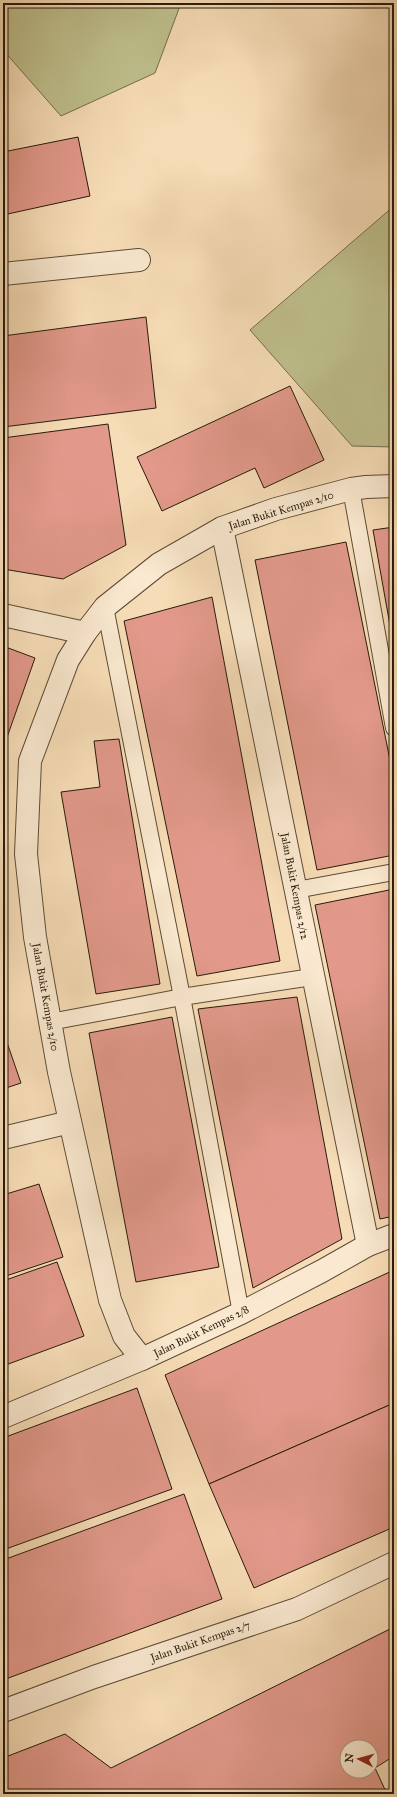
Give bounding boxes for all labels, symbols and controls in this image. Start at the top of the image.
street label: Jalan Bukit Kempas 2/10 [226,488,336,534]
street label: Jalan Bukit Kempas 2/12 [277,831,311,941]
street label: Jalan Bukit Kempas 2/10 [28,941,61,1052]
street label: Jalan Bukit Kempas 2/8 [150,1303,252,1362]
street label: Jalan Bukit Kempas 2/7 [148,1618,252,1666]
north arrow [339,1739,379,1779]
text: N [343,1752,357,1763]

